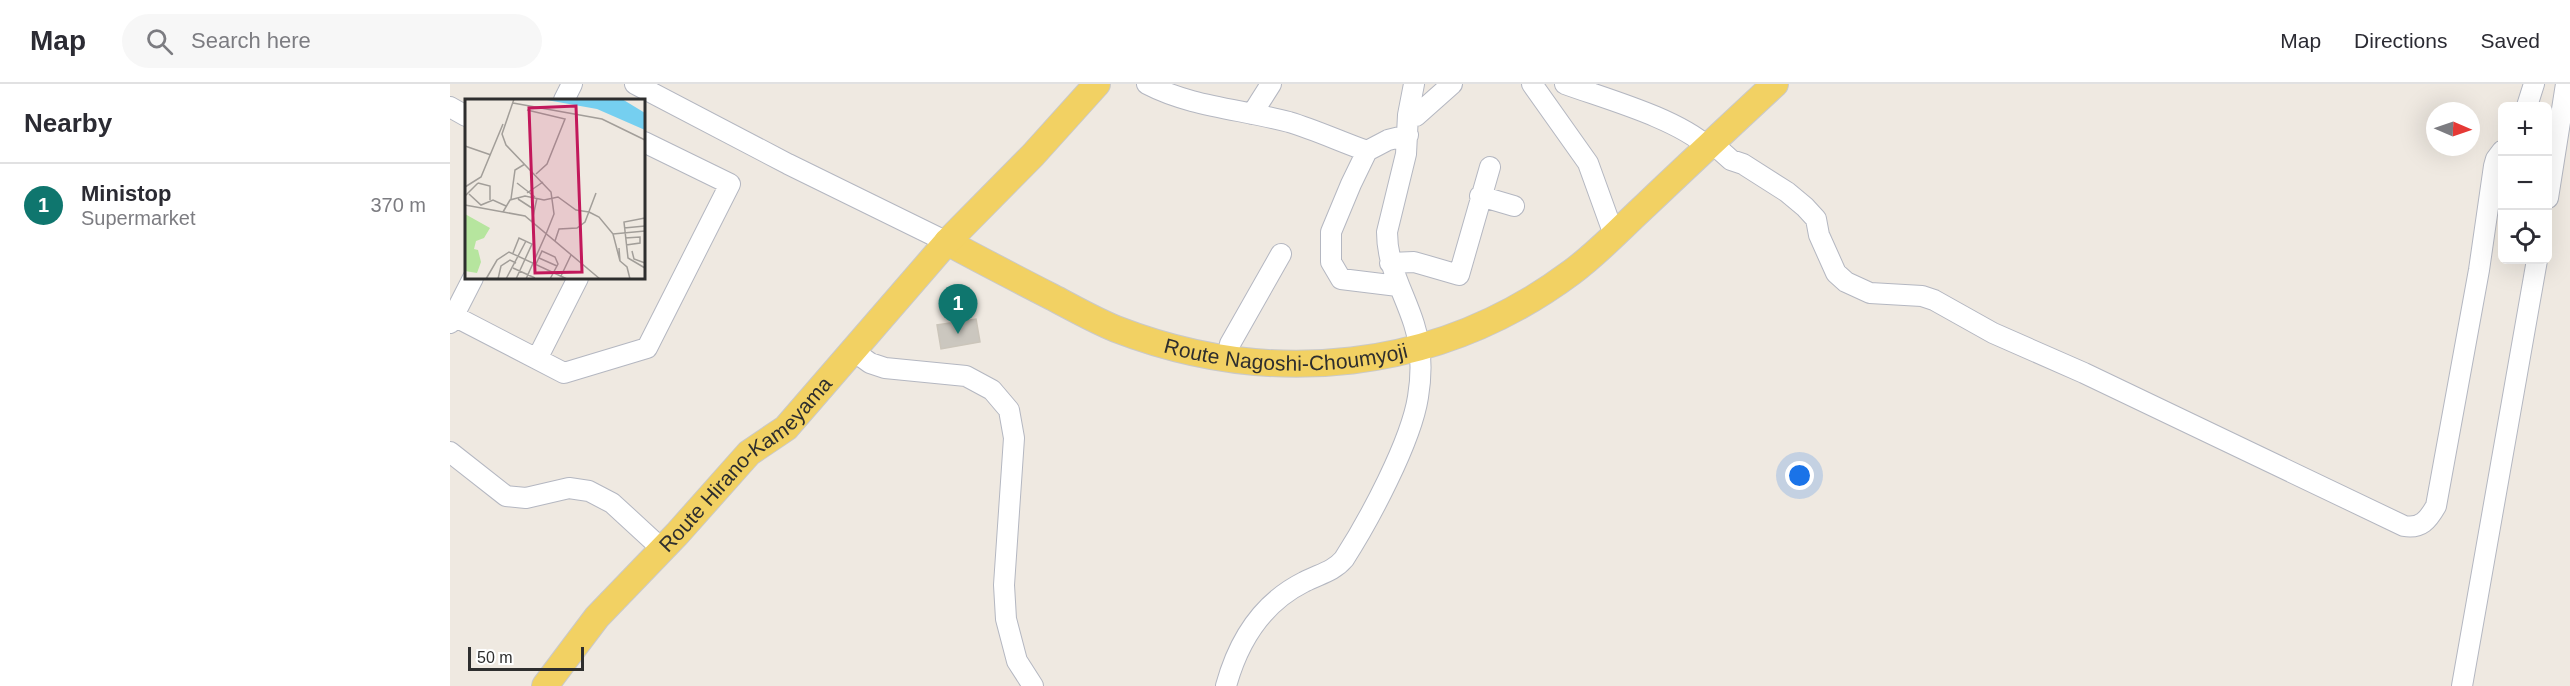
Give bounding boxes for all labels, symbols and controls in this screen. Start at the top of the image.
search box [122,14,542,68]
text: Map [30,25,86,56]
icon: search [143,25,176,58]
text: Search here [191,28,311,53]
text: Map [2280,29,2321,52]
text: Directions [2354,29,2447,52]
text: Saved [2480,29,2540,52]
inset map [465,99,645,279]
north arrow [2426,102,2480,156]
map controls [2498,102,2552,264]
button: + [2498,102,2552,156]
text: Nearby [24,108,112,138]
button: − [2498,156,2552,210]
text: Ministop [81,181,171,206]
text: 1 [38,194,49,216]
text: 370 m [370,194,426,216]
text: Supermarket [81,207,196,229]
button: locate [2498,210,2552,264]
pin: 1 [938,284,978,334]
street label: Route Nagoshi-Choumyoji [1162,334,1410,375]
street label: Route Hirano-Kameyama [654,372,836,556]
your location [1785,461,1814,490]
scale bar [468,644,584,672]
text: 50 m [477,649,513,666]

